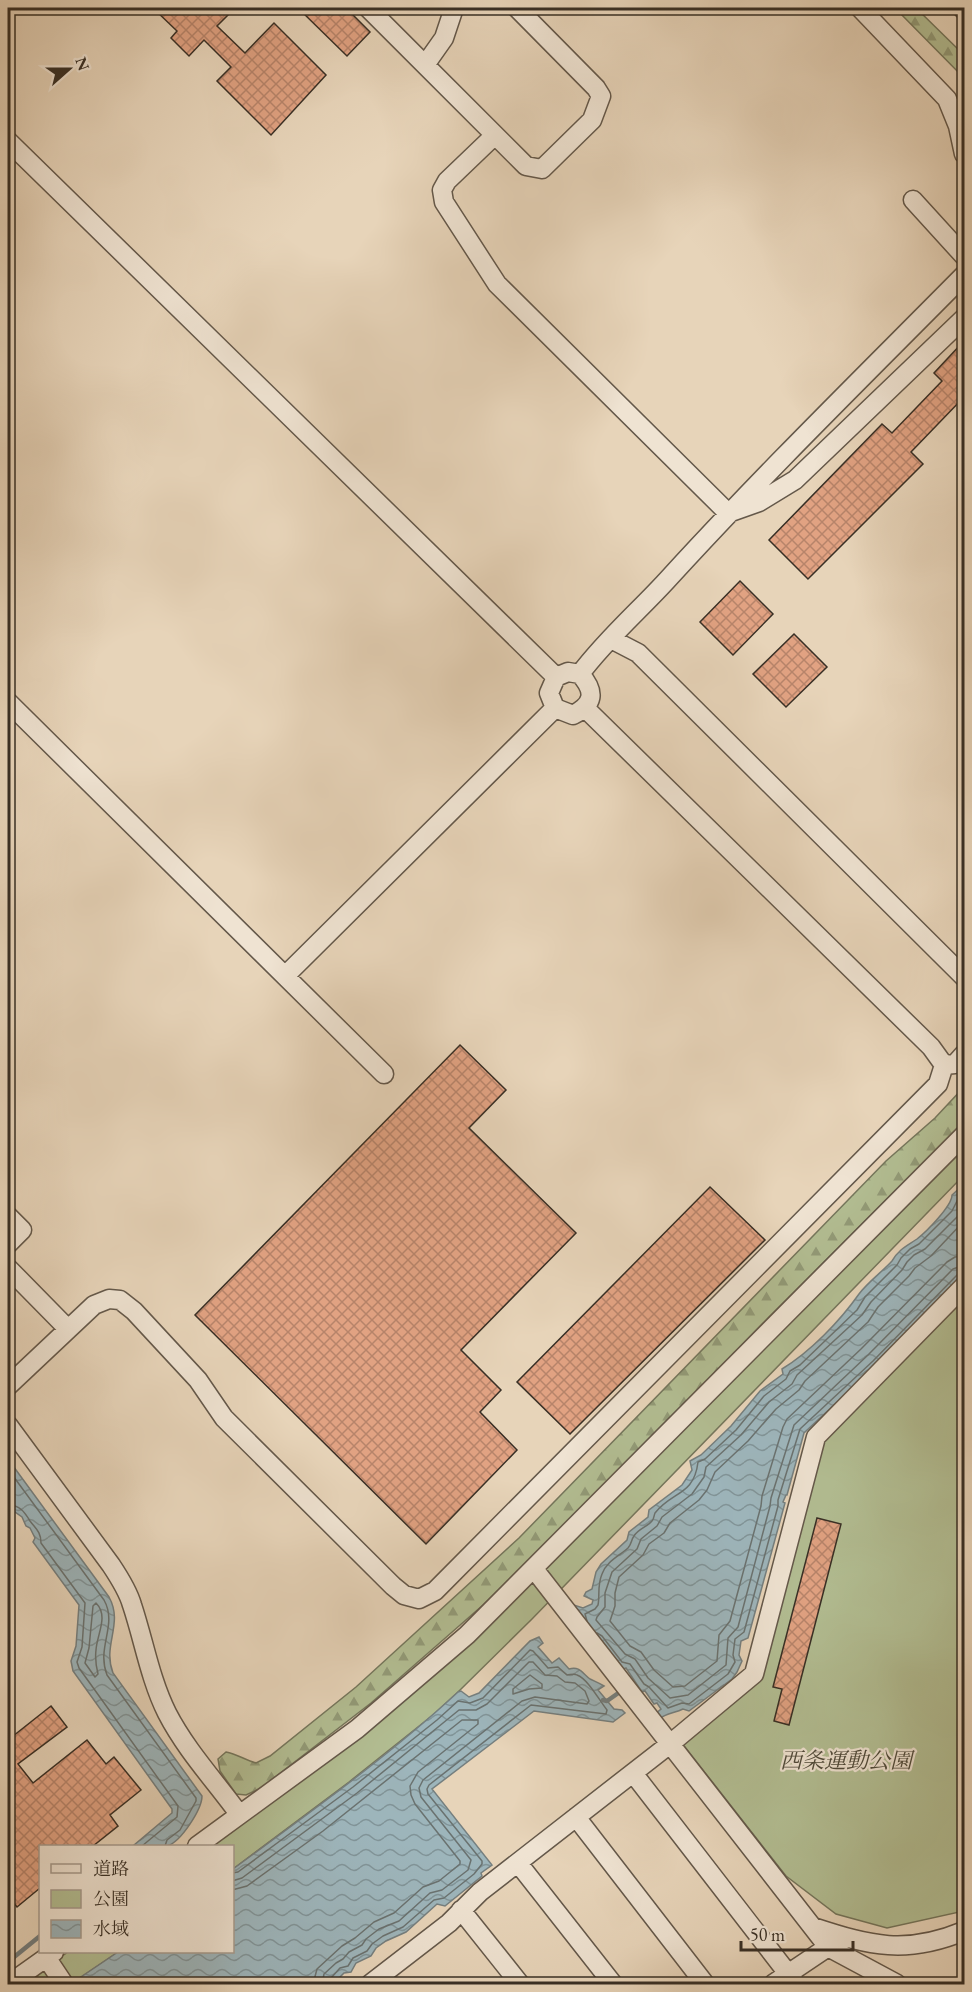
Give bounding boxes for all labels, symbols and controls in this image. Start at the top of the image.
north arrow [39,39,99,99]
text: N [70,54,95,74]
park label: 西条運動公園 [780,1746,915,1775]
legend [39,1845,234,1953]
text: 道路 [93,1857,129,1880]
text: 公園 [93,1887,129,1910]
scale bar [741,1914,854,1952]
text: 水域 [93,1917,129,1940]
text: 50 m [750,1923,785,1946]

